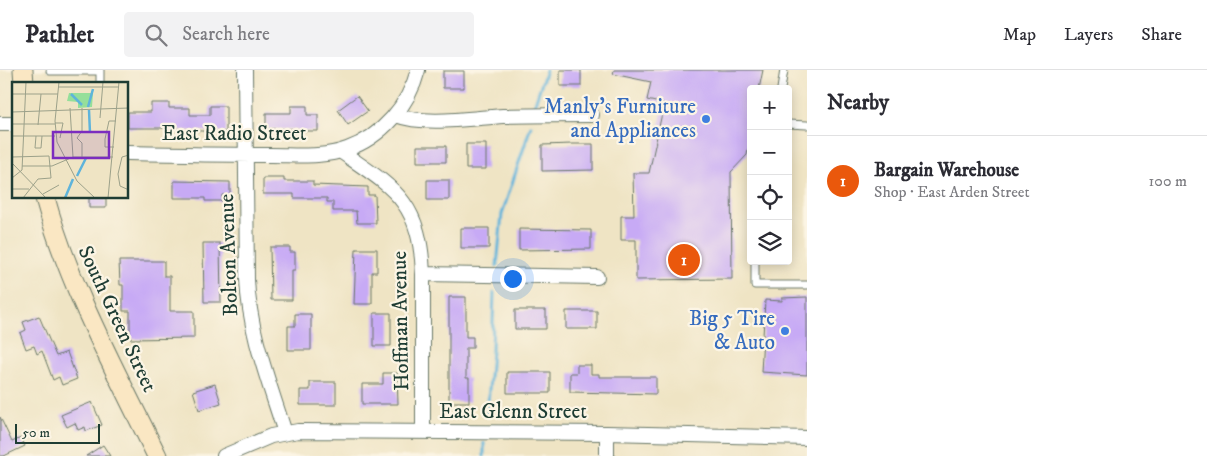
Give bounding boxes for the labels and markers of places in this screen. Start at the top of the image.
place label: Manly's Furniture and Appliances [544,94,696,144]
marker: Manly's Furniture and Appliances [700,113,712,125]
pin: 1 [668,241,700,279]
place label: Big 5 Tire & Auto [689,306,775,356]
marker: Big 5 Tire & Auto [779,325,791,337]

